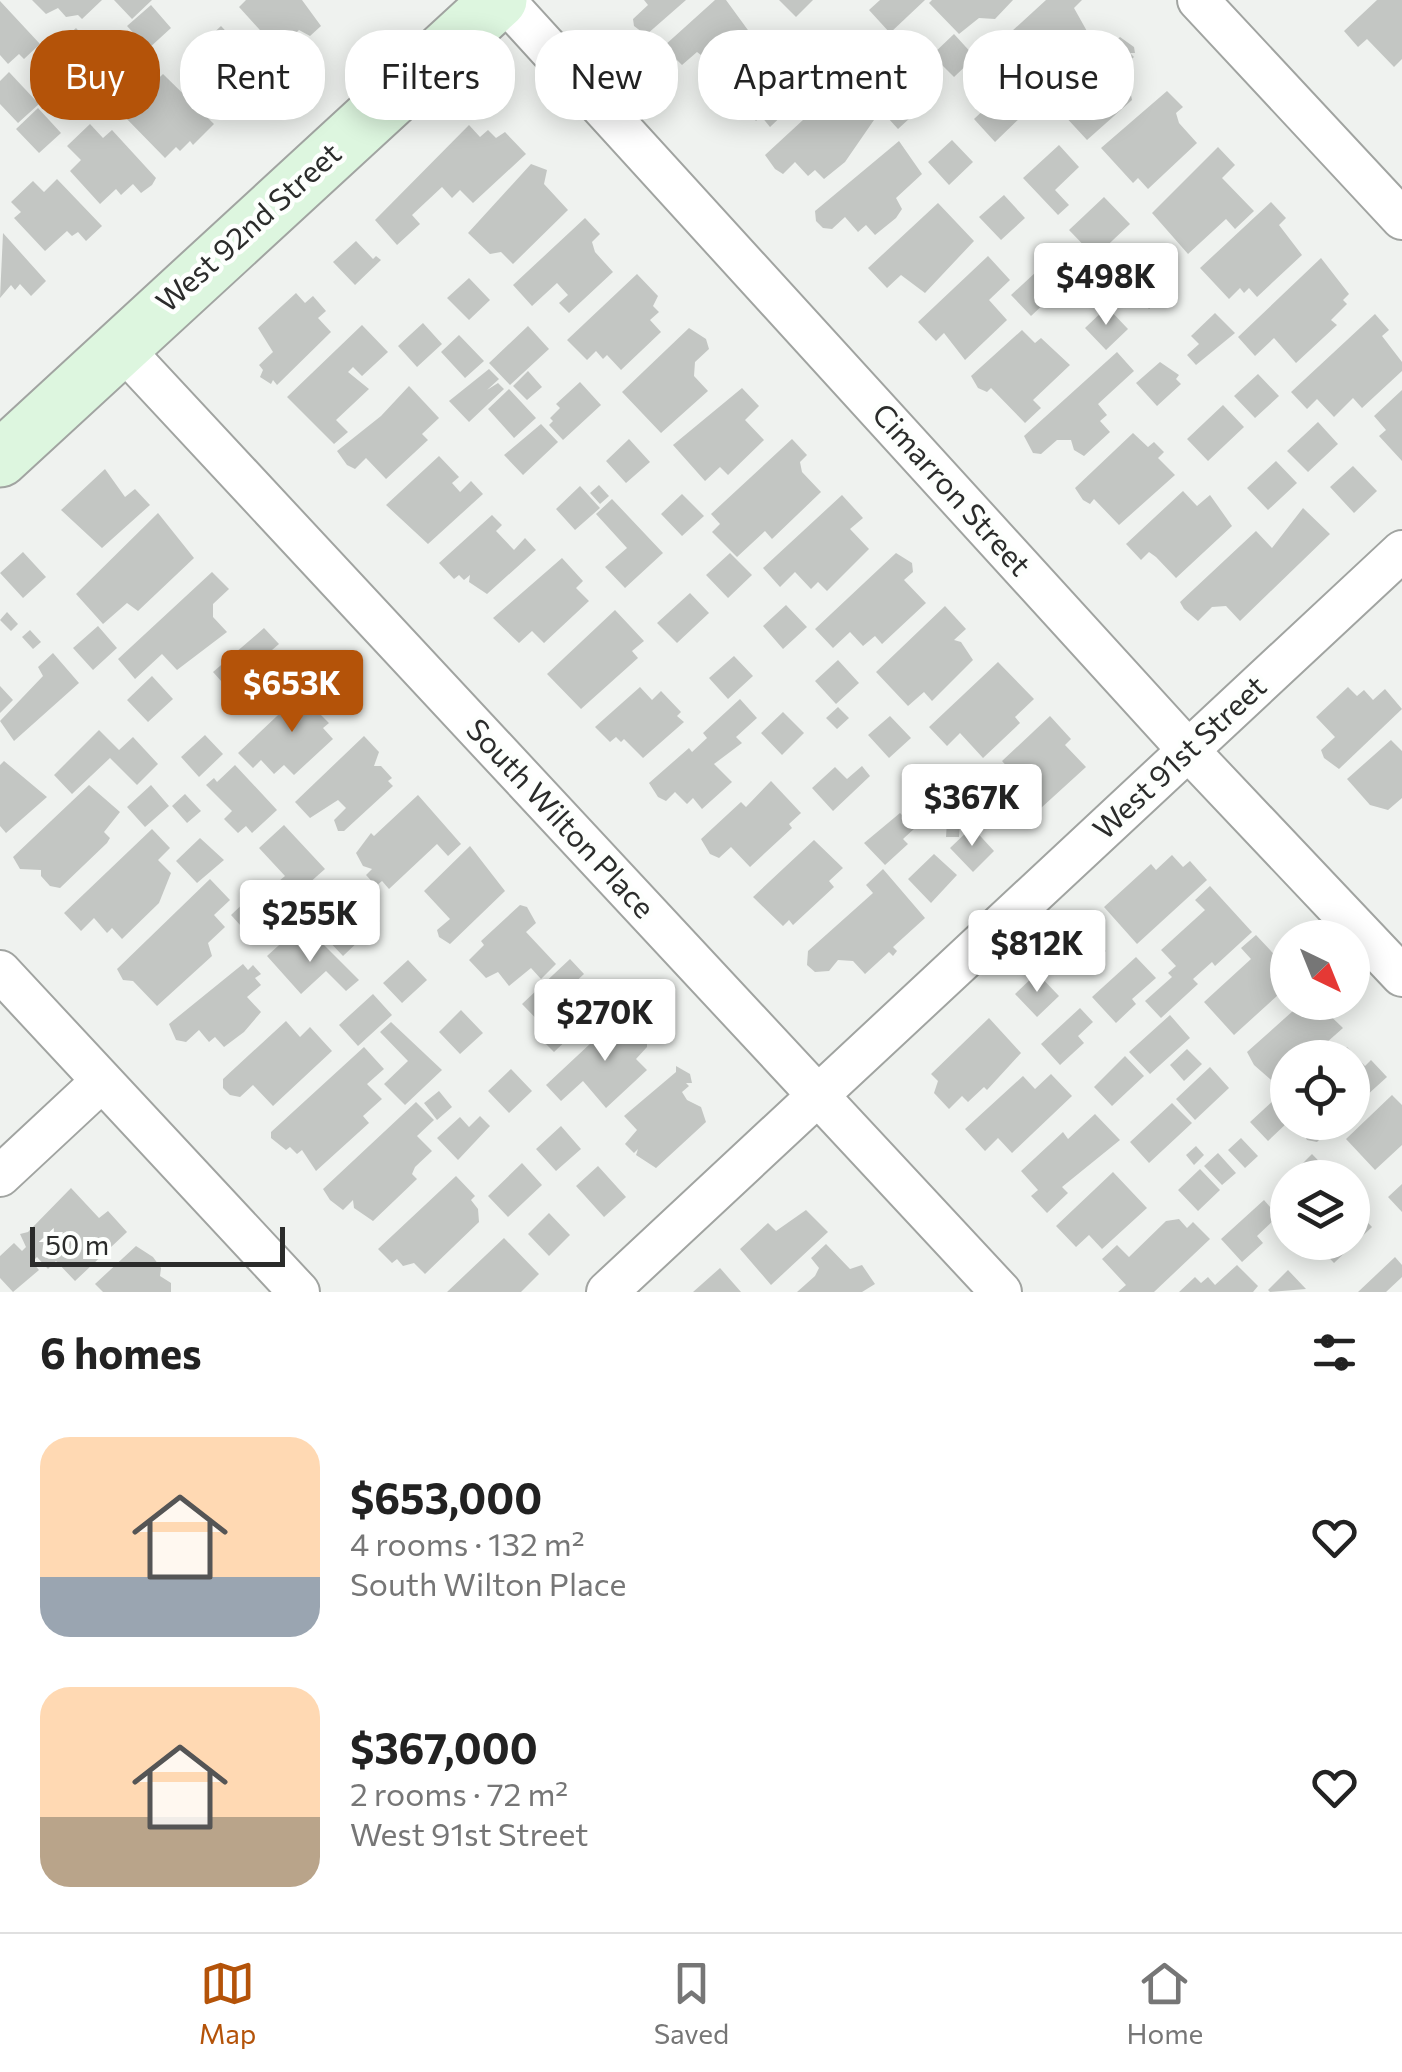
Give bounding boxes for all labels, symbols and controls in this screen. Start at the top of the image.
chip: Buy [30,30,160,120]
chip: Rent [180,30,325,120]
chip: Filters [345,30,515,120]
chip: New [535,30,678,120]
chip: Apartment [698,30,943,120]
chip: House [963,30,1134,120]
street label: West 92nd Street [147,134,347,319]
pin: $498K [1036,243,1176,328]
text: $498K [1056,255,1156,295]
street label: Cimarron Street [866,394,1040,582]
pin: $653K [222,650,362,735]
text: $653K [243,662,341,702]
street label: West 91st Street [1084,666,1273,846]
street label: South Wilton Place [460,710,664,925]
pin: $367K [902,764,1042,849]
text: $367K [924,776,1020,816]
pin: $255K [240,880,380,965]
text: $255K [262,892,358,932]
pin: $812K [967,910,1107,995]
north arrow [1270,920,1370,1020]
map controls [1270,920,1370,1260]
text: $812K [990,922,1084,962]
pin: $270K [535,979,675,1064]
text: $270K [556,991,654,1031]
button: locate [1270,1040,1370,1140]
button: layers [1270,1160,1370,1260]
scale bar [30,1222,285,1266]
text: 50 m [45,1227,109,1261]
icon: filters [1307,1325,1362,1380]
text: 6 homes [40,1326,202,1378]
text: $653,000 [350,1471,542,1523]
icon: home [120,1477,240,1597]
icon: heart [1307,1510,1362,1565]
text: 4 rooms · 132 m² [350,1523,585,1563]
text: South Wilton Place [350,1563,626,1603]
text: $367,000 [350,1721,538,1773]
icon: home [120,1727,240,1847]
icon: heart [1307,1760,1362,1815]
text: 2 rooms · 72 m² [350,1773,568,1813]
text: West 91st Street [350,1813,588,1853]
tab: Map [199,1956,256,2050]
tab: Saved [654,1956,729,2050]
tab: Home [1126,1956,1203,2050]

